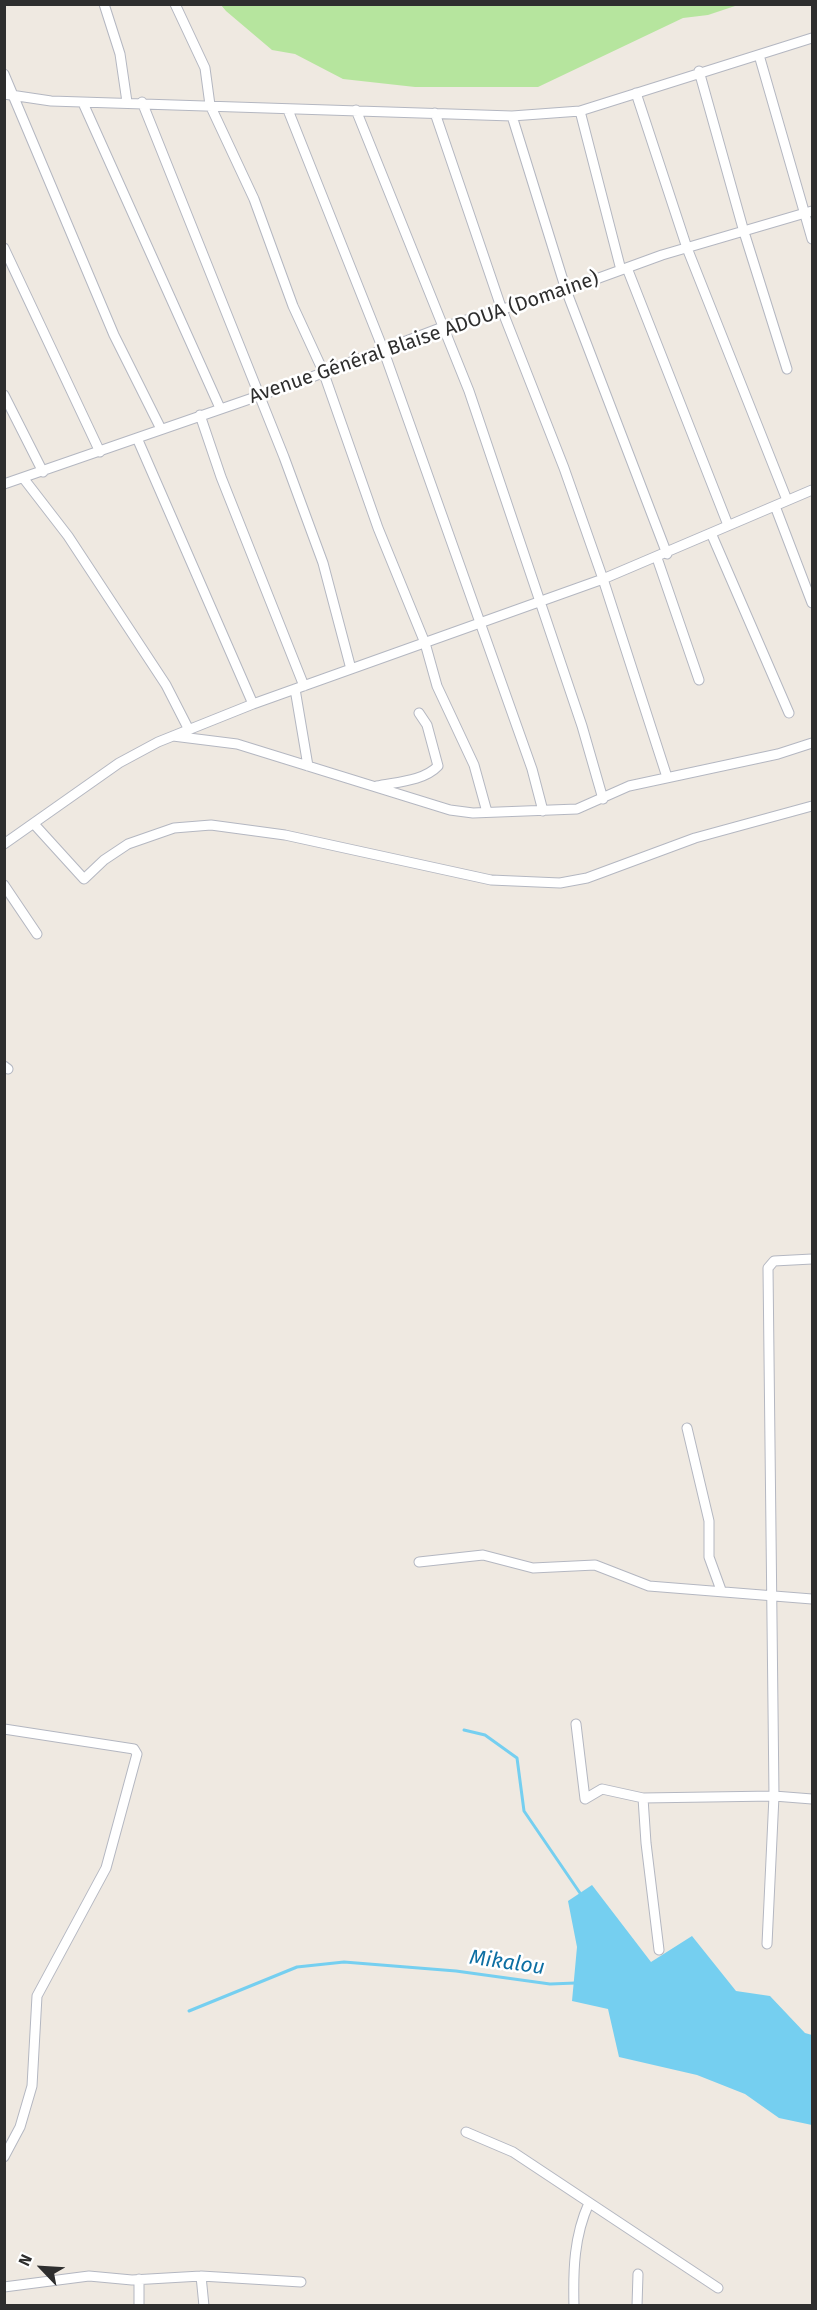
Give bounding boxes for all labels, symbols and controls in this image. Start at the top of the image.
street label: Avenue Général Blaise ADOUA (Domaine) [246,267,602,409]
water label: Mikalou [468,1945,546,1981]
north arrow [12,2238,72,2298]
text: N [14,2251,36,2269]

